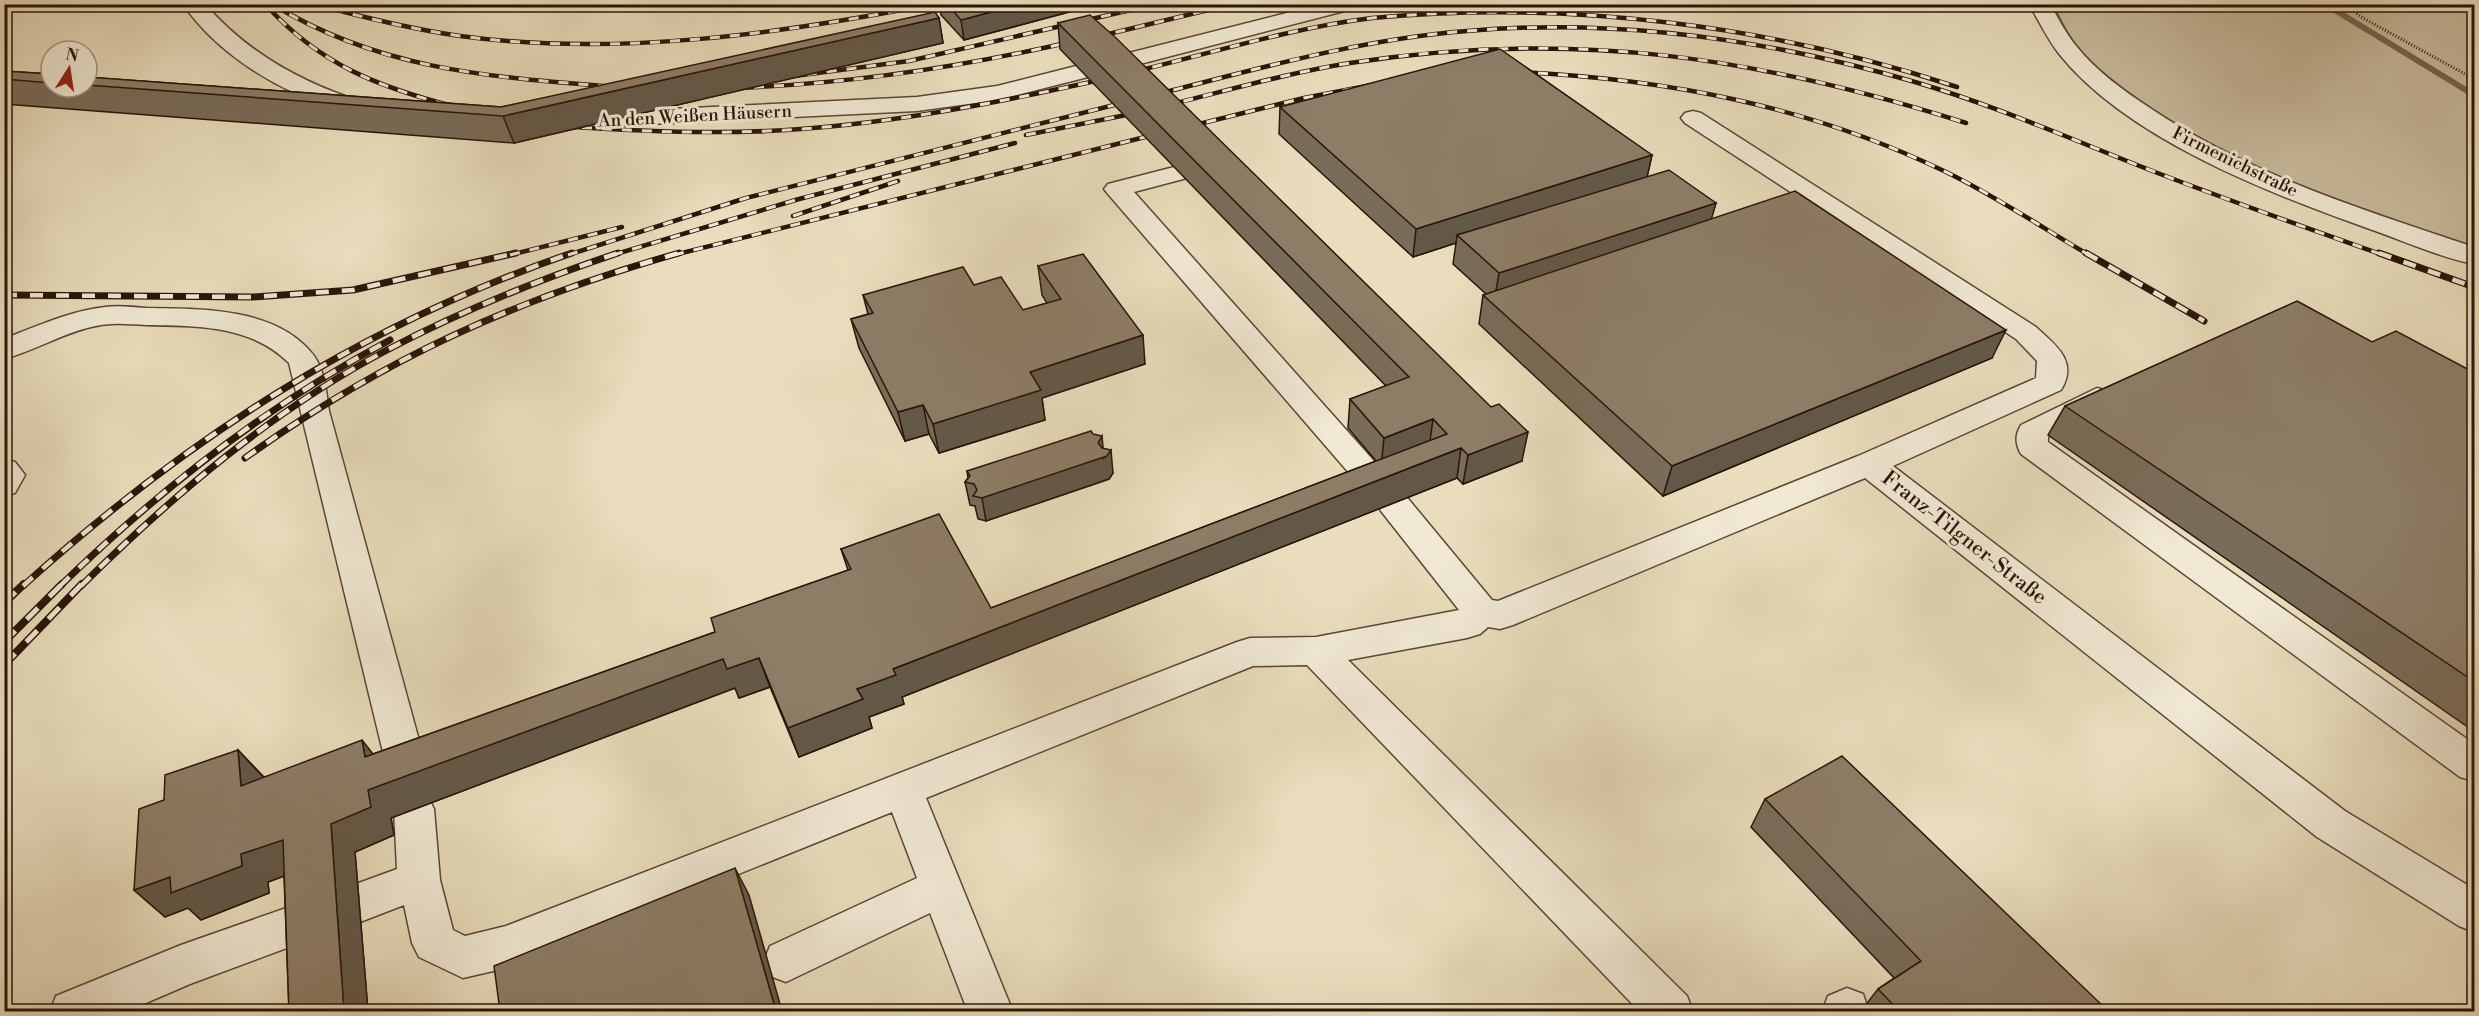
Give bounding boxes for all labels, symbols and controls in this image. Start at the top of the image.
north arrow [39,39,99,99]
text: N [64,44,81,66]
street label: An den Weißen Häusern [597,99,793,133]
street label: Firmenichstraße [2168,122,2302,202]
street label: Franz-Tilgner-Straße [1876,465,2052,611]

